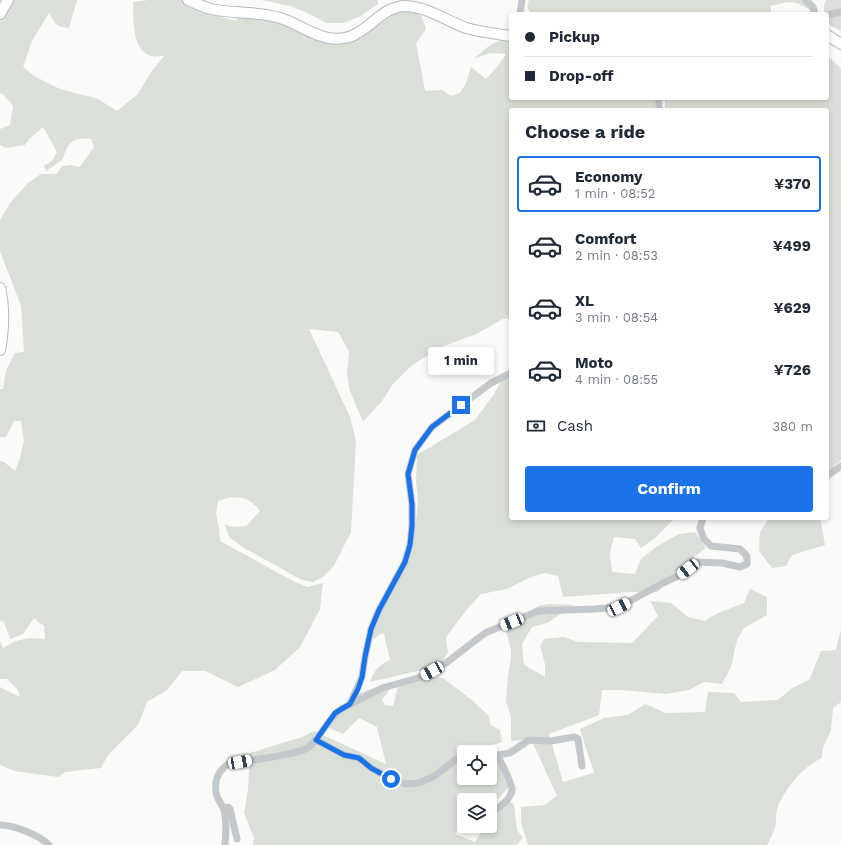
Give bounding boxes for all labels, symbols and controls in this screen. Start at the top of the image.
text: Pickup [549,28,600,46]
text: Drop-off [549,67,614,85]
text: Choose a ride [525,121,645,142]
icon: car [527,166,563,202]
text: Economy [575,168,642,186]
text: ¥370 [774,175,811,193]
text: 1 min · 08:52 [575,186,655,201]
icon: car [527,228,563,264]
text: Comfort [575,230,636,248]
text: ¥499 [773,237,811,255]
text: 2 min · 08:53 [575,248,658,263]
icon: car [527,290,563,326]
text: XL [575,292,594,310]
text: ¥629 [774,299,811,317]
text: 3 min · 08:54 [575,310,658,325]
callout: 1 min [428,347,494,375]
icon: car [527,352,563,388]
text: 1 min [444,353,478,368]
text: Moto [575,354,613,372]
text: ¥726 [774,361,811,379]
text: 4 min · 08:55 [575,372,658,387]
route end [452,396,470,414]
icon: cash [525,415,547,437]
text: Cash [557,417,593,435]
text: 380 m [773,419,813,434]
button: Confirm [525,466,813,512]
car [675,557,701,581]
car [606,596,632,618]
car [499,612,525,632]
car [419,660,445,682]
map controls [457,745,497,833]
button: locate [457,745,497,785]
car [227,754,253,770]
route start [382,770,400,788]
button: layers [457,793,497,833]

